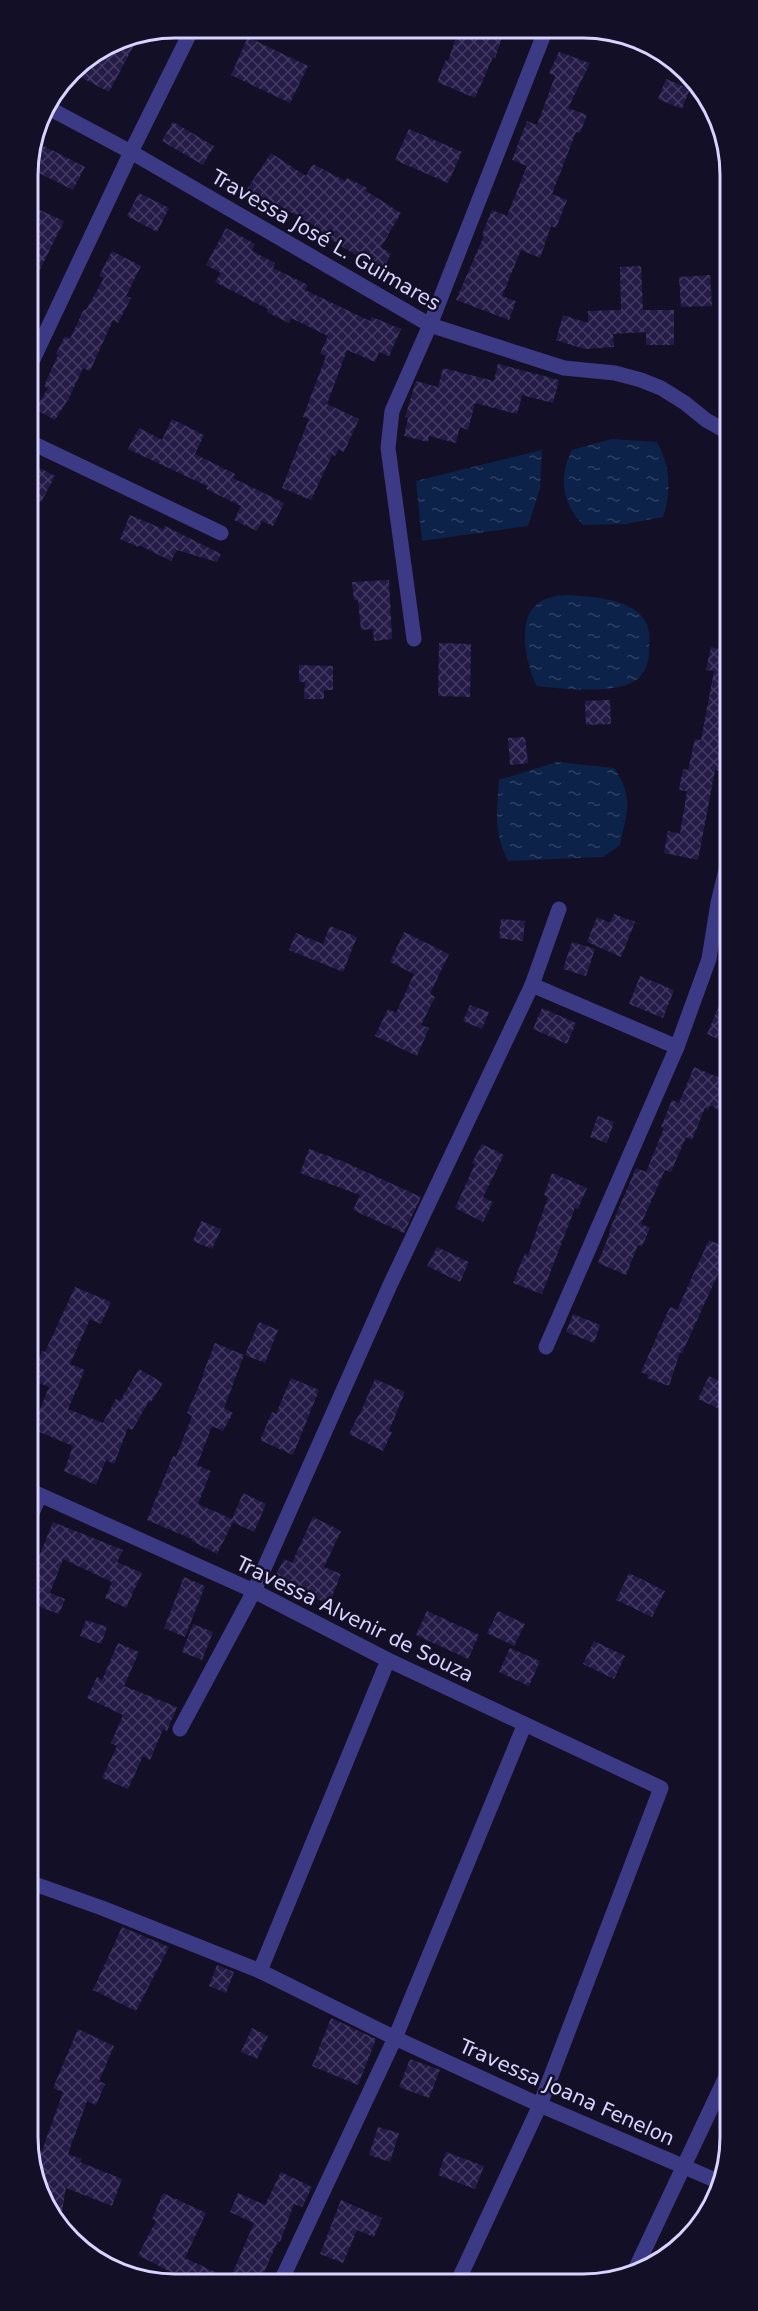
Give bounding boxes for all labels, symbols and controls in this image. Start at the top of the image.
street label: Travessa José L. Guimares [206,164,445,315]
street label: Travessa Alvenir de Souza [231,1551,478,1687]
street label: Travessa Joana Fenelon [455,2033,678,2150]

